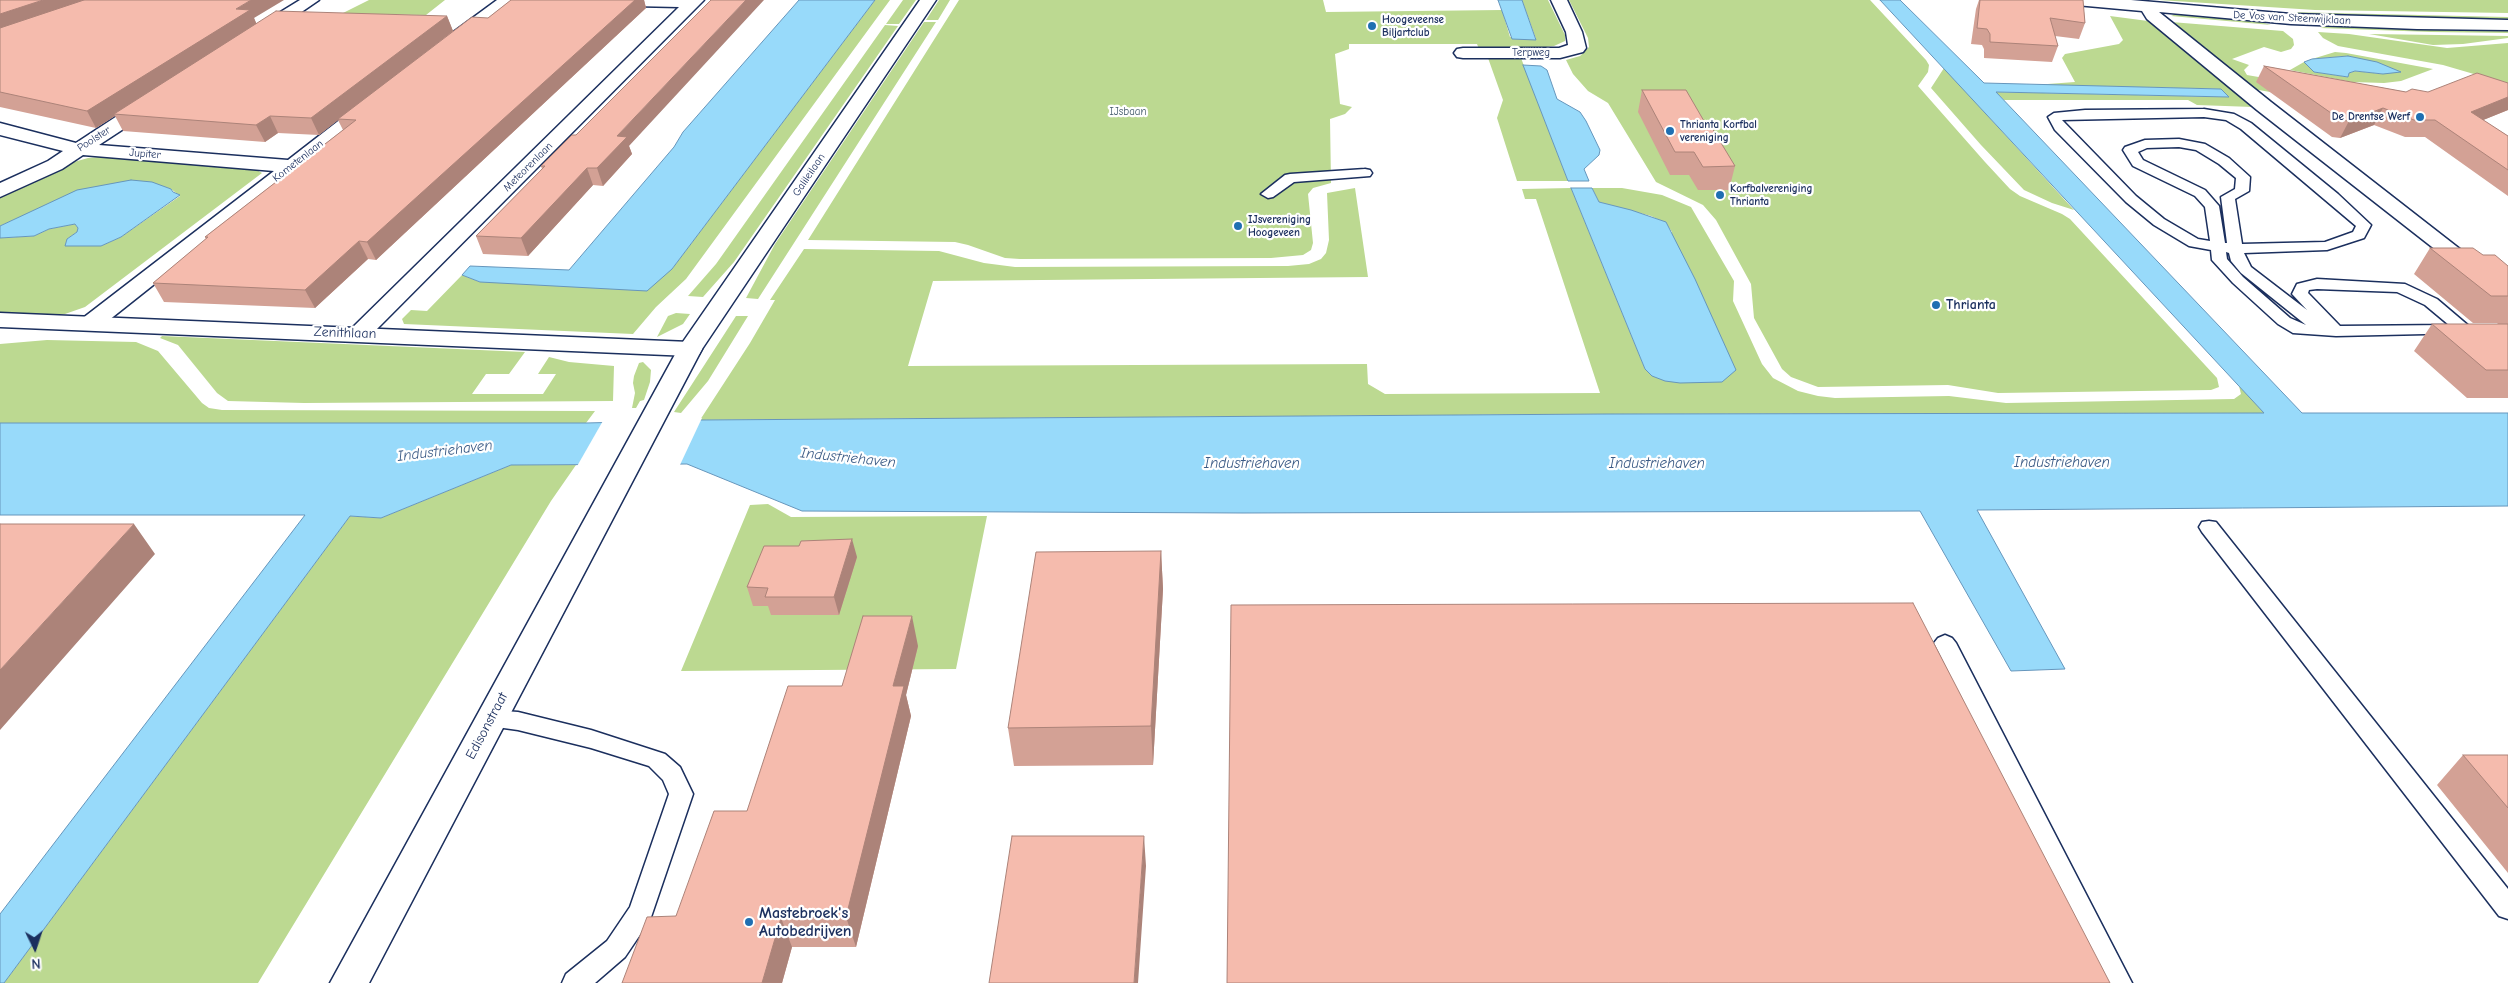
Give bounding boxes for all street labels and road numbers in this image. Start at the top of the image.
street label: De Vos van Steenwijklaan [2233,8,2351,28]
street label: Terpweg [1512,46,1550,60]
street label: Poolster [75,123,113,155]
street label: Kometenlaan [270,137,326,185]
street label: Meteorenlaan [501,140,555,194]
street label: Jupiter [129,146,161,162]
street label: Galileilaan [790,151,828,199]
street label: Zenithlaan [313,324,377,342]
street label: Edisonstraat [462,690,512,762]

